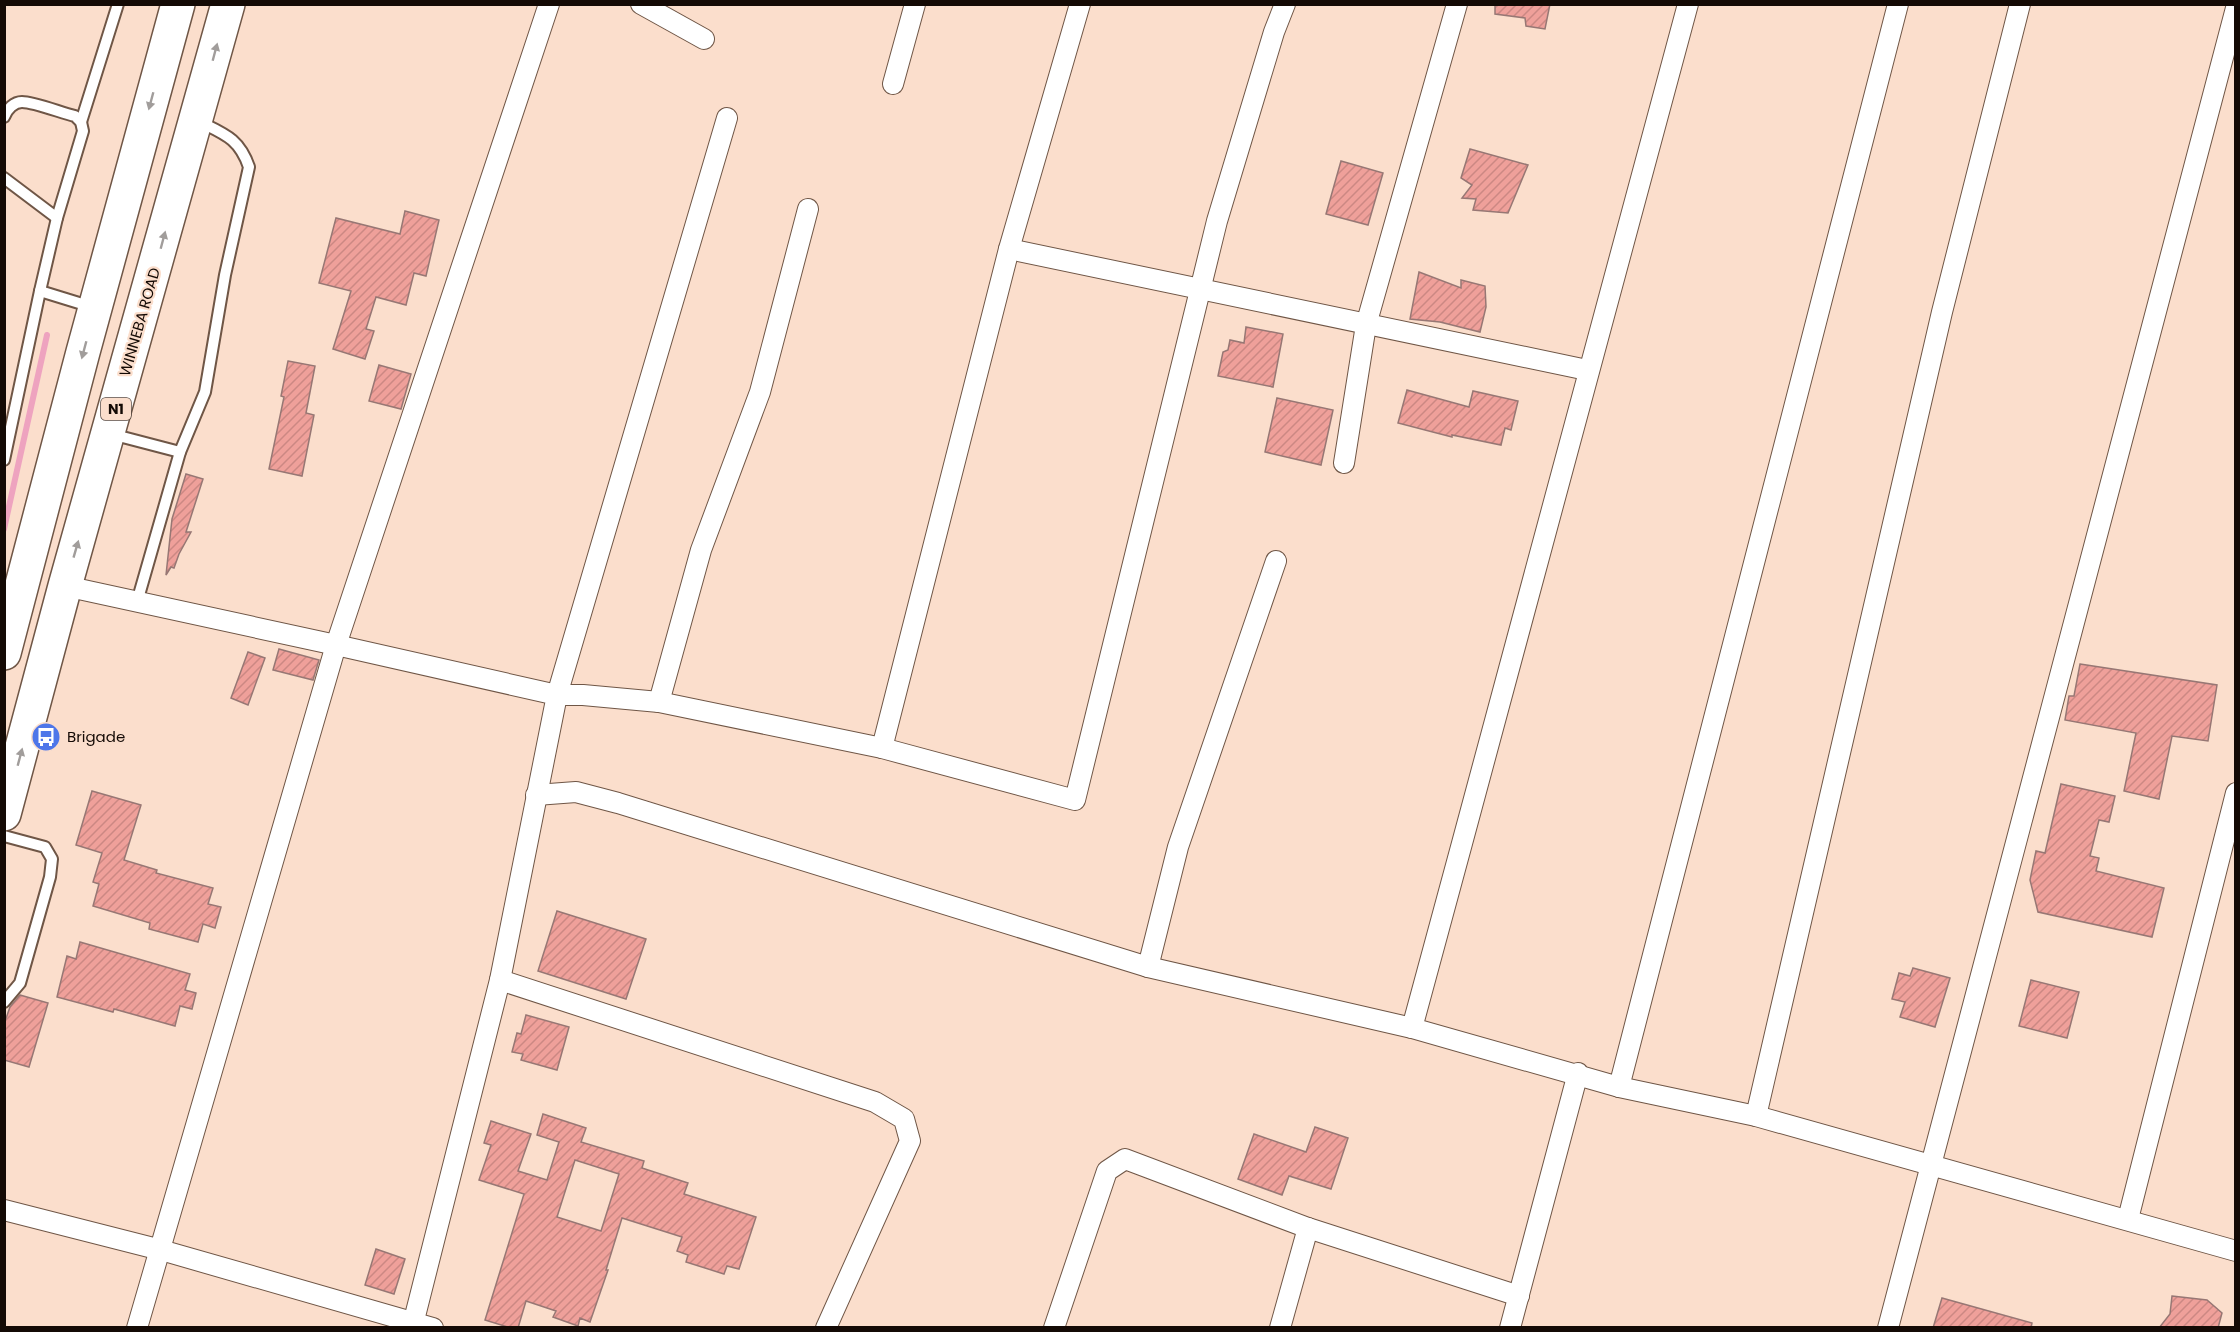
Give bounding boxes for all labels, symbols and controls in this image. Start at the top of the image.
one-way arrow [211,43,220,61]
one-way arrow [145,92,155,110]
one-way arrow [159,231,169,249]
street label: WINNEBA ROAD [114,265,165,379]
one-way arrow [78,341,88,359]
road number: N1 [101,398,131,420]
one-way arrow [72,540,81,558]
bus stop icon: Brigade [30,721,62,753]
place label: Brigade [67,726,125,747]
one-way arrow [15,748,25,766]

